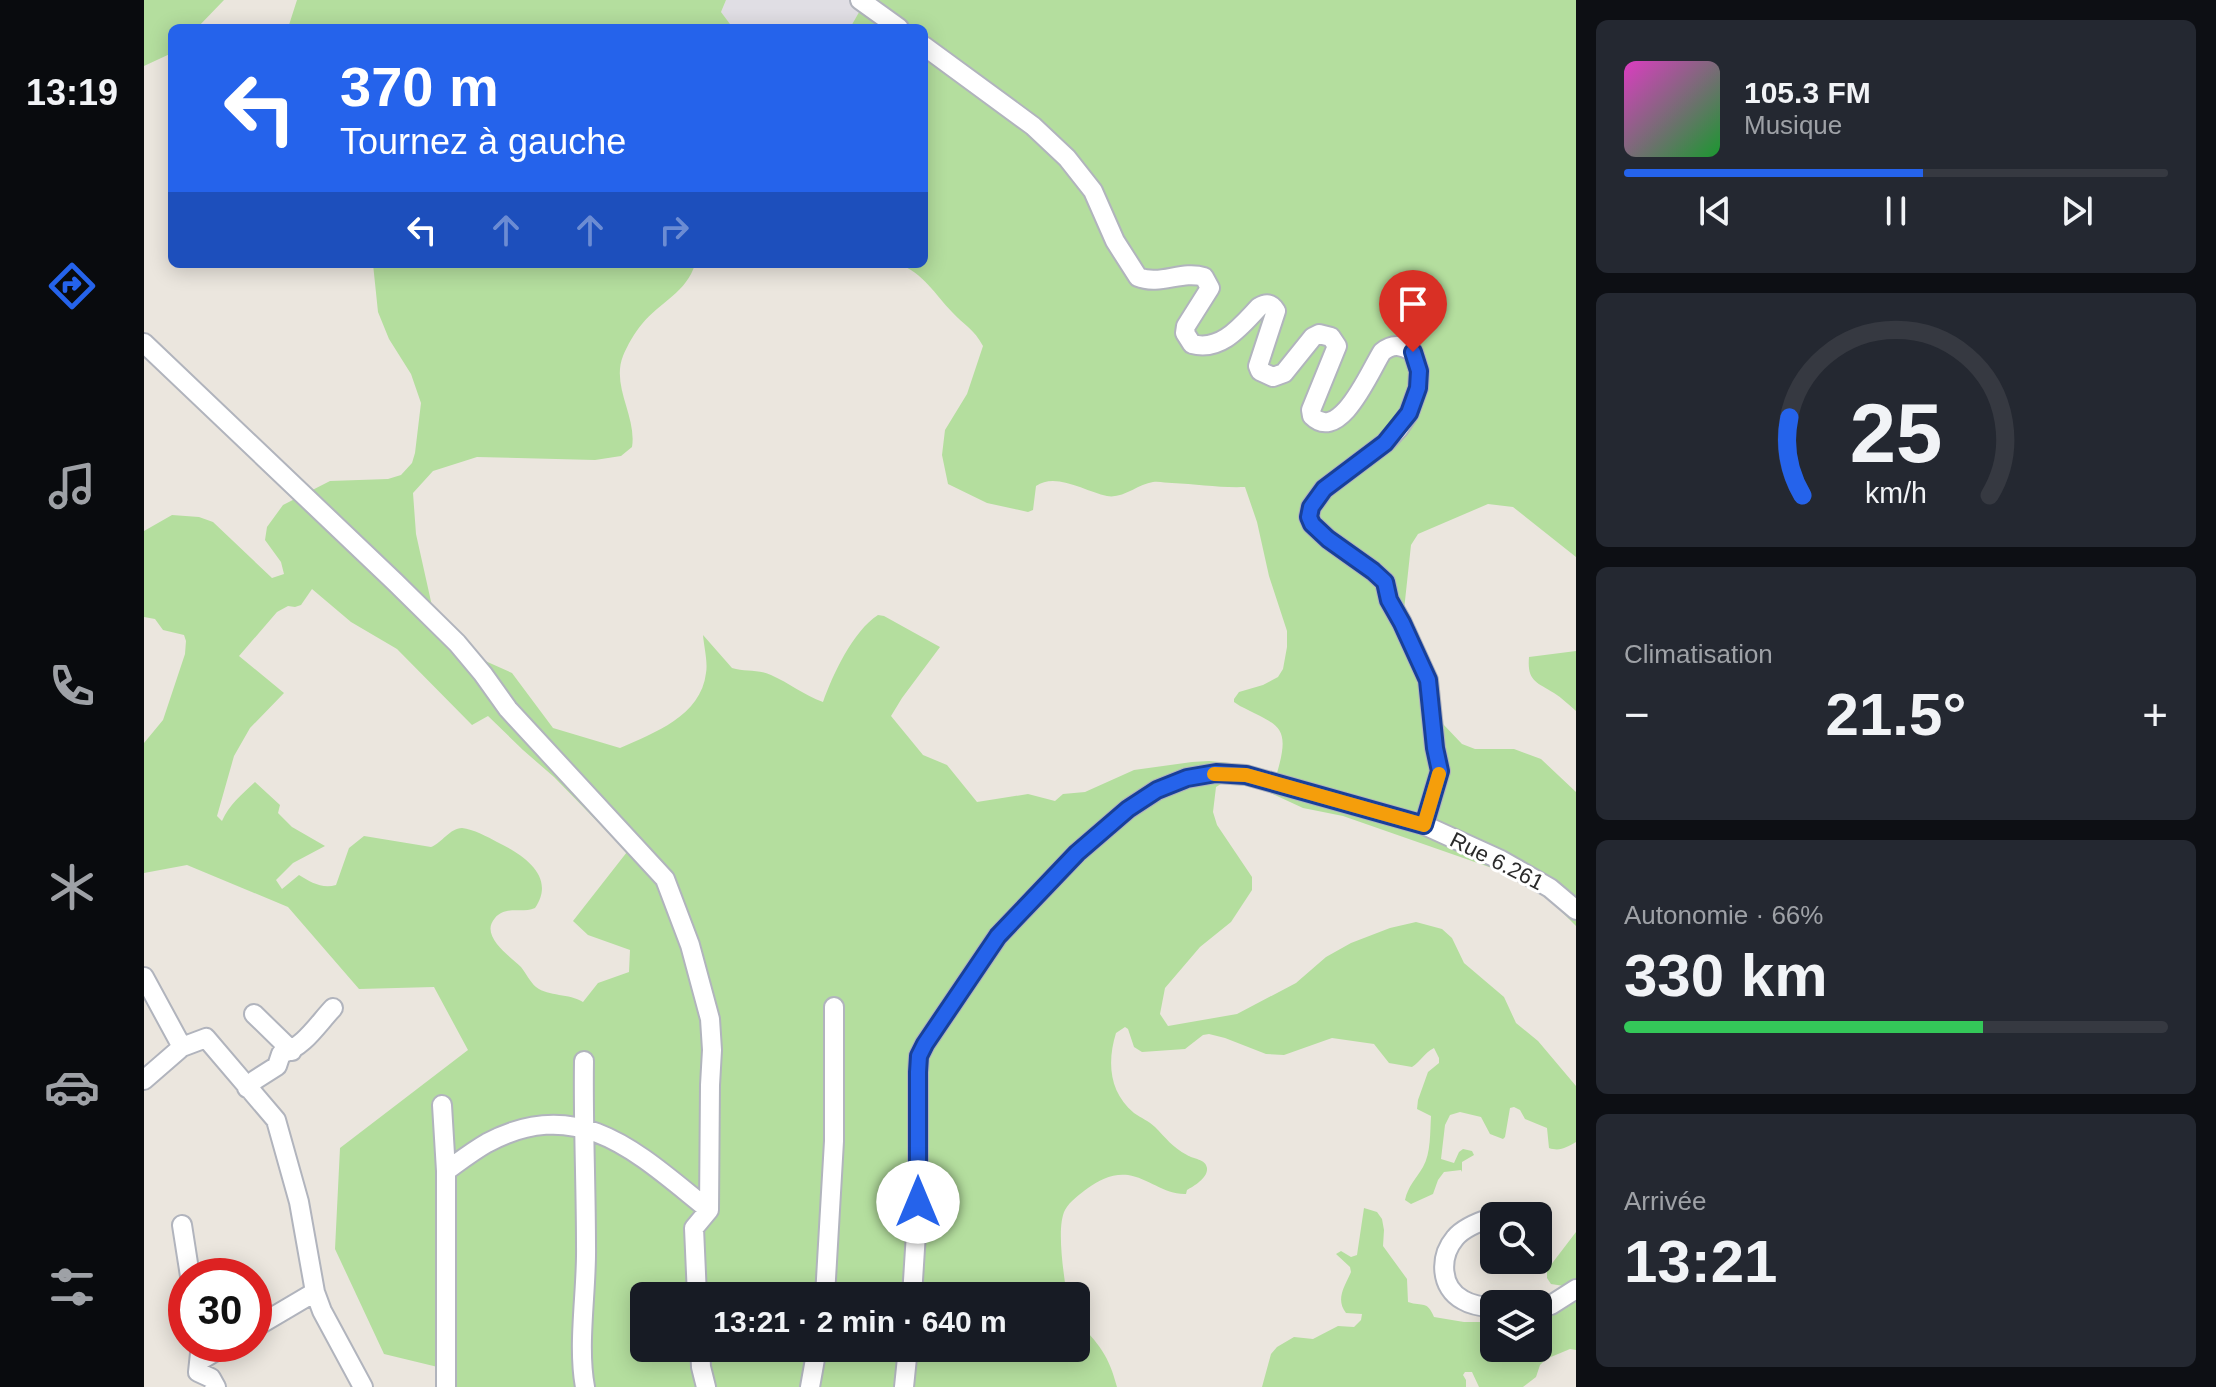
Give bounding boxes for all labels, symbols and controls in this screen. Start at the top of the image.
text: 370 m [340,55,499,118]
icon: left [208,56,312,160]
text: 13:19 [26,72,118,113]
text: 105.3 FM [1744,76,1871,109]
text: Musique [1744,110,1842,140]
text: Tournez à gauche [340,121,626,162]
icon: previous [1693,189,1737,233]
icon: pause [1874,189,1918,233]
icon: next [2055,189,2099,233]
icon: left [400,208,444,252]
icon: ahead [484,208,528,252]
icon: ahead [568,208,612,252]
icon: right [652,208,696,252]
icon: directions [44,258,100,314]
pin [1379,270,1447,352]
icon: arrive [1391,282,1435,326]
text: 25 [1850,387,1942,480]
icon: music [44,458,100,514]
text: km/h [1865,477,1927,509]
text: Climatisation [1624,639,1773,669]
icon: phone [44,658,100,714]
text: 21.5° [1826,681,1966,748]
text: − [1624,690,1650,739]
text: + [2142,690,2168,739]
street label: Rue 6.261 [1446,827,1548,895]
icon: climate [44,859,100,915]
text: Autonomie · 66% [1624,900,1823,930]
text: 330 km [1624,942,1828,1009]
icon: car [44,1059,100,1115]
position arrow [876,1160,960,1244]
text: Arrivée [1624,1186,1706,1216]
map controls [1480,1202,1552,1362]
button: search [1480,1202,1552,1274]
text: 13:21 [1624,1228,1777,1295]
speed limit sign: 30 [168,1258,272,1362]
icon: filters [44,1259,100,1315]
button: layers [1480,1290,1552,1362]
text: 13:21 · 2 min · 640 m [713,1305,1007,1338]

